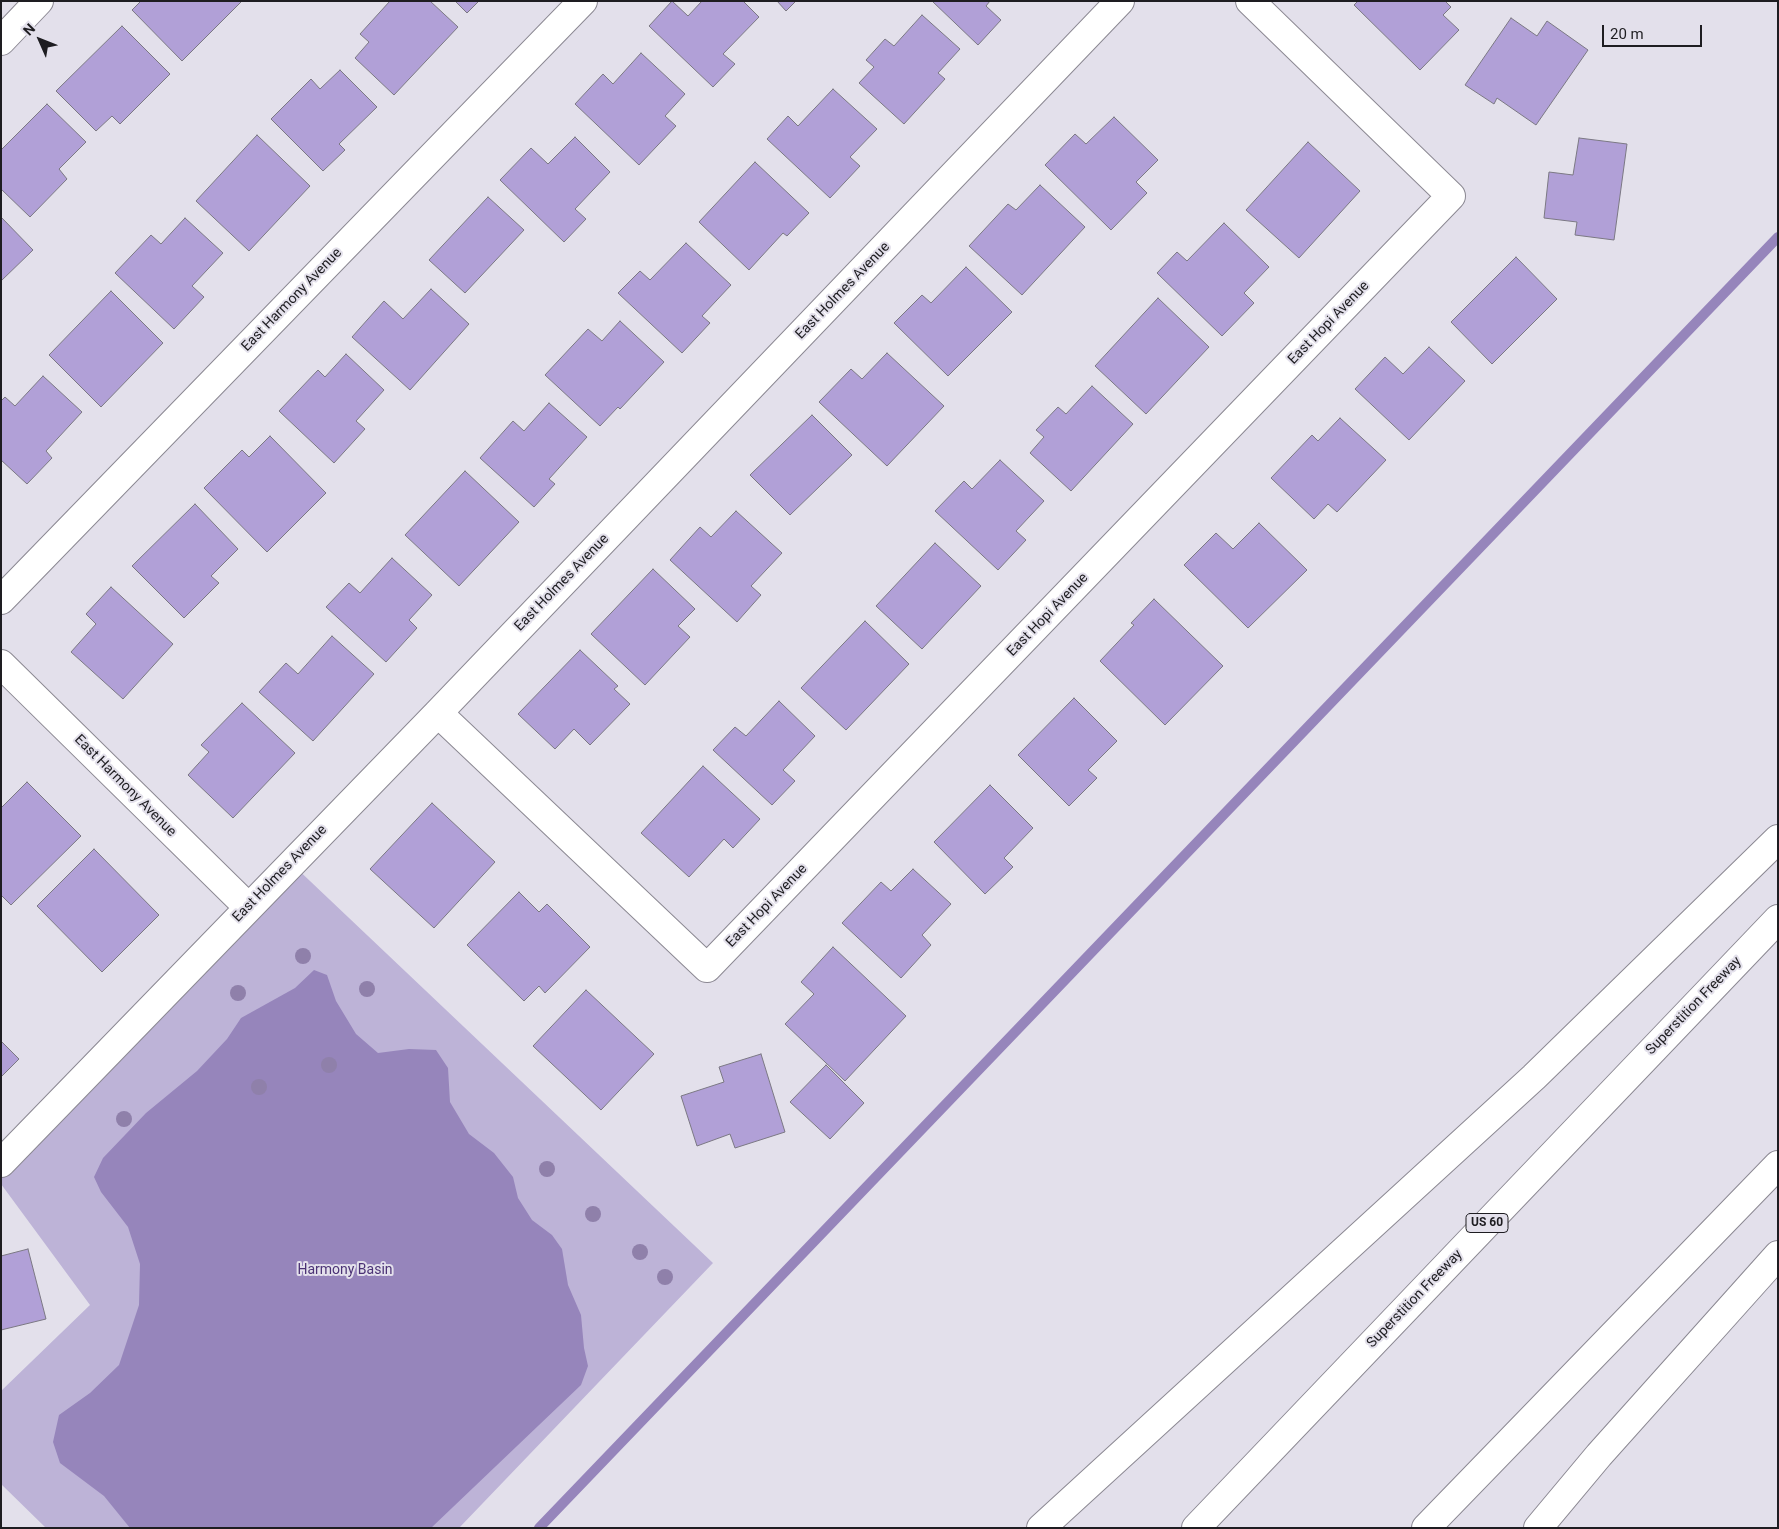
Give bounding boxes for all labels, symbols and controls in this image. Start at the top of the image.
north arrow [15,15,65,65]
scale bar [1604,15,1704,47]
text: N [20,20,38,39]
text: 20 m [1610,25,1644,43]
street label: East Holmes Avenue [792,239,894,343]
street label: East Harmony Avenue [238,245,346,355]
street label: East Hopi Avenue [1285,278,1373,368]
street label: East Holmes Avenue [511,531,613,635]
street label: East Hopi Avenue [1004,570,1092,660]
street label: East Harmony Avenue [71,732,179,840]
street label: East Holmes Avenue [229,822,331,926]
street label: East Hopi Avenue [723,861,811,951]
street label: Superstition Freeway [1643,953,1745,1059]
road number: US 60 [1466,1214,1508,1232]
street label: Superstition Freeway [1364,1246,1466,1352]
park label: Harmony Basin [297,1262,393,1278]

